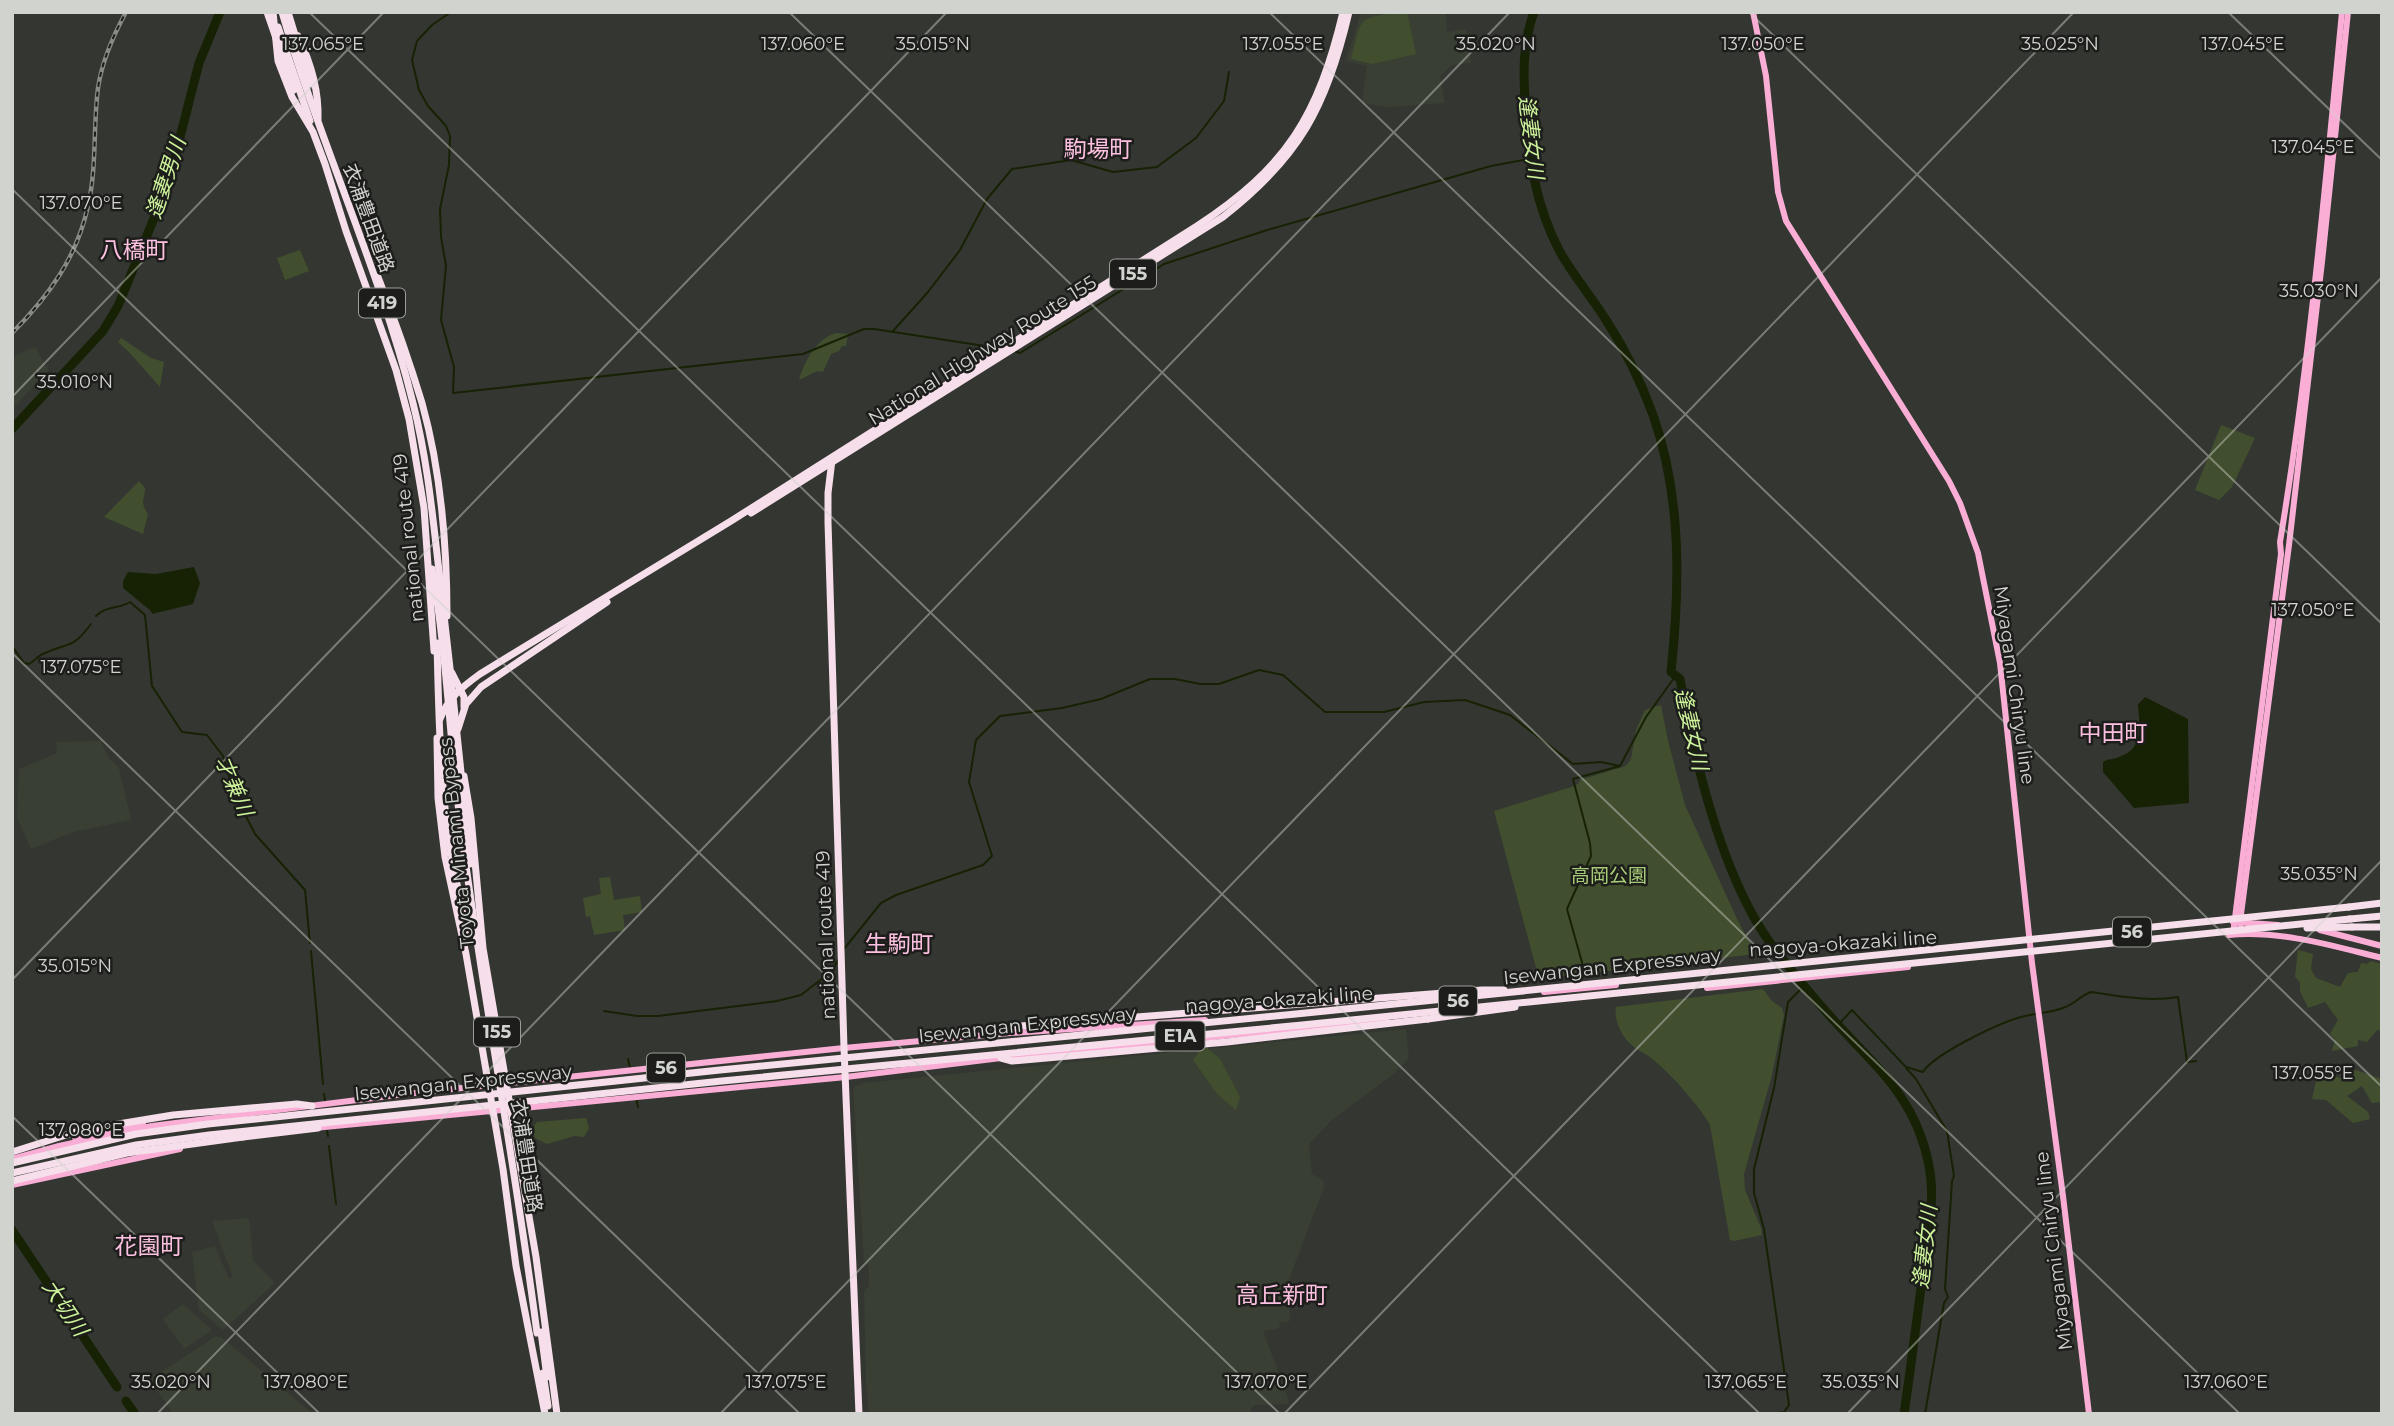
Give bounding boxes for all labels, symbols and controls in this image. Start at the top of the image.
text: 137.065°E [282,33,364,55]
text: 137.060°E [761,33,845,55]
text: 35.015°N [896,33,970,55]
text: 137.055°E [1242,33,1324,55]
text: 35.020°N [1456,33,1536,55]
text: 137.050°E [1721,33,1805,55]
text: 35.025°N [2021,33,2099,55]
text: 137.045°E [2202,33,2284,55]
water label: 逢妻女川 [1514,94,1549,182]
water label: 逢妻男川 [141,132,191,222]
district label: 駒場町 [1064,135,1133,163]
text: 137.045°E [2272,136,2354,158]
street label: 衣浦豊田道路 [338,161,399,276]
text: 137.070°E [39,192,123,214]
district label: 八橋町 [100,236,169,264]
road number: 155 [1110,260,1156,288]
street label: National Highway Route 155 [864,270,1101,430]
text: 35.030°N [2279,280,2359,302]
road number: 419 [359,288,405,318]
text: 35.010°N [37,371,113,393]
street label: national route 419 [388,453,429,623]
street label: Miyagami Chiryu line [1989,584,2040,786]
text: 137.050°E [2271,599,2355,621]
text: 137.075°E [40,656,122,678]
water label: 逢妻女川 [1670,685,1714,775]
district label: 中田町 [2079,719,2148,747]
street label: Toyota Minami Bypass [434,736,479,949]
water label: 才兼川 [211,752,259,822]
street label: national route 419 [811,850,840,1020]
text: 35.035°N [2280,863,2358,885]
park label: 高岡公園 [1571,864,1647,887]
road number: 56 [2113,917,2151,946]
street label: nagoya-okazaki line [1748,925,1938,962]
district label: 生駒町 [865,930,934,958]
street label: Isewangan Expressway [1502,944,1723,989]
text: 35.015°N [38,955,112,977]
street label: nagoya-okazaki line [1184,981,1374,1018]
road number: 56 [1439,986,1477,1016]
street label: Isewangan Expressway [917,1002,1138,1047]
road number: 155 [474,1017,520,1046]
road number: E1A [1156,1021,1204,1050]
road number: 56 [647,1054,685,1083]
street label: Isewangan Expressway [353,1060,574,1105]
text: 137.055°E [2272,1062,2354,1084]
street label: 衣浦豊田道路 [506,1098,547,1214]
text: 137.080°E [39,1119,123,1141]
street label: Miyagami Chiryu line [2030,1150,2077,1352]
water label: 逢妻女川 [1908,1202,1942,1290]
district label: 花園町 [115,1232,184,1260]
water label: 大切川 [37,1275,95,1342]
district label: 高丘新町 [1236,1281,1328,1309]
text: 35.020°N [131,1371,211,1393]
text: 137.080°E [264,1371,348,1393]
text: 137.075°E [745,1371,827,1393]
text: 137.070°E [1224,1371,1308,1393]
text: 137.065°E [1705,1371,1787,1393]
text: 35.035°N [1822,1371,1900,1393]
text: 137.060°E [2184,1371,2268,1393]

